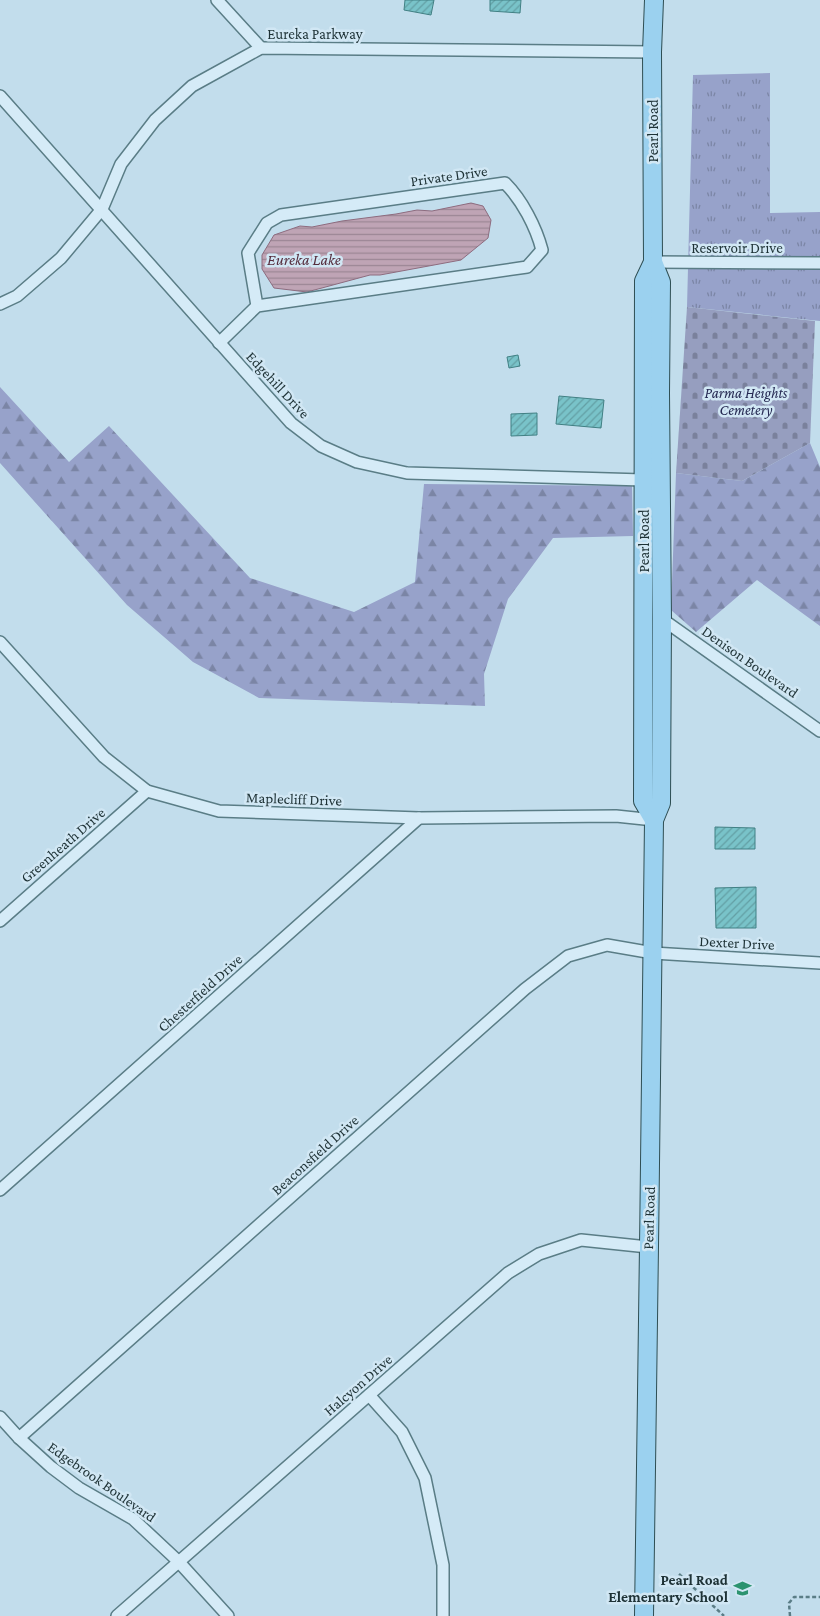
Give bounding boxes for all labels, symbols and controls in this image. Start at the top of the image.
street label: Eureka Parkway [267,26,363,43]
street label: Pearl Road [645,99,661,163]
street label: Private Drive [410,163,489,189]
street label: Reservoir Drive [691,240,783,256]
water label: Eureka Lake [267,251,341,268]
street label: Edgehill Drive [242,348,313,423]
park label: Parma Heights Cemetery [705,385,788,419]
street label: Pearl Road [636,509,652,573]
street label: Denison Boulevard [699,623,801,701]
street label: Maplecliff Drive [246,789,343,810]
street label: Greenheath Drive [18,804,108,886]
street label: Dexter Drive [699,933,776,953]
street label: Chesterfield Drive [154,951,246,1035]
street label: Beaconsfield Drive [268,1112,362,1198]
street label: Pearl Road [640,1186,658,1250]
street label: Halcyon Drive [321,1351,396,1420]
street label: Edgebrook Boulevard [44,1439,159,1526]
place label: Pearl Road Elementary School [608,1572,729,1605]
school or university icon: Pearl Road Elementary School [732,1579,752,1599]

